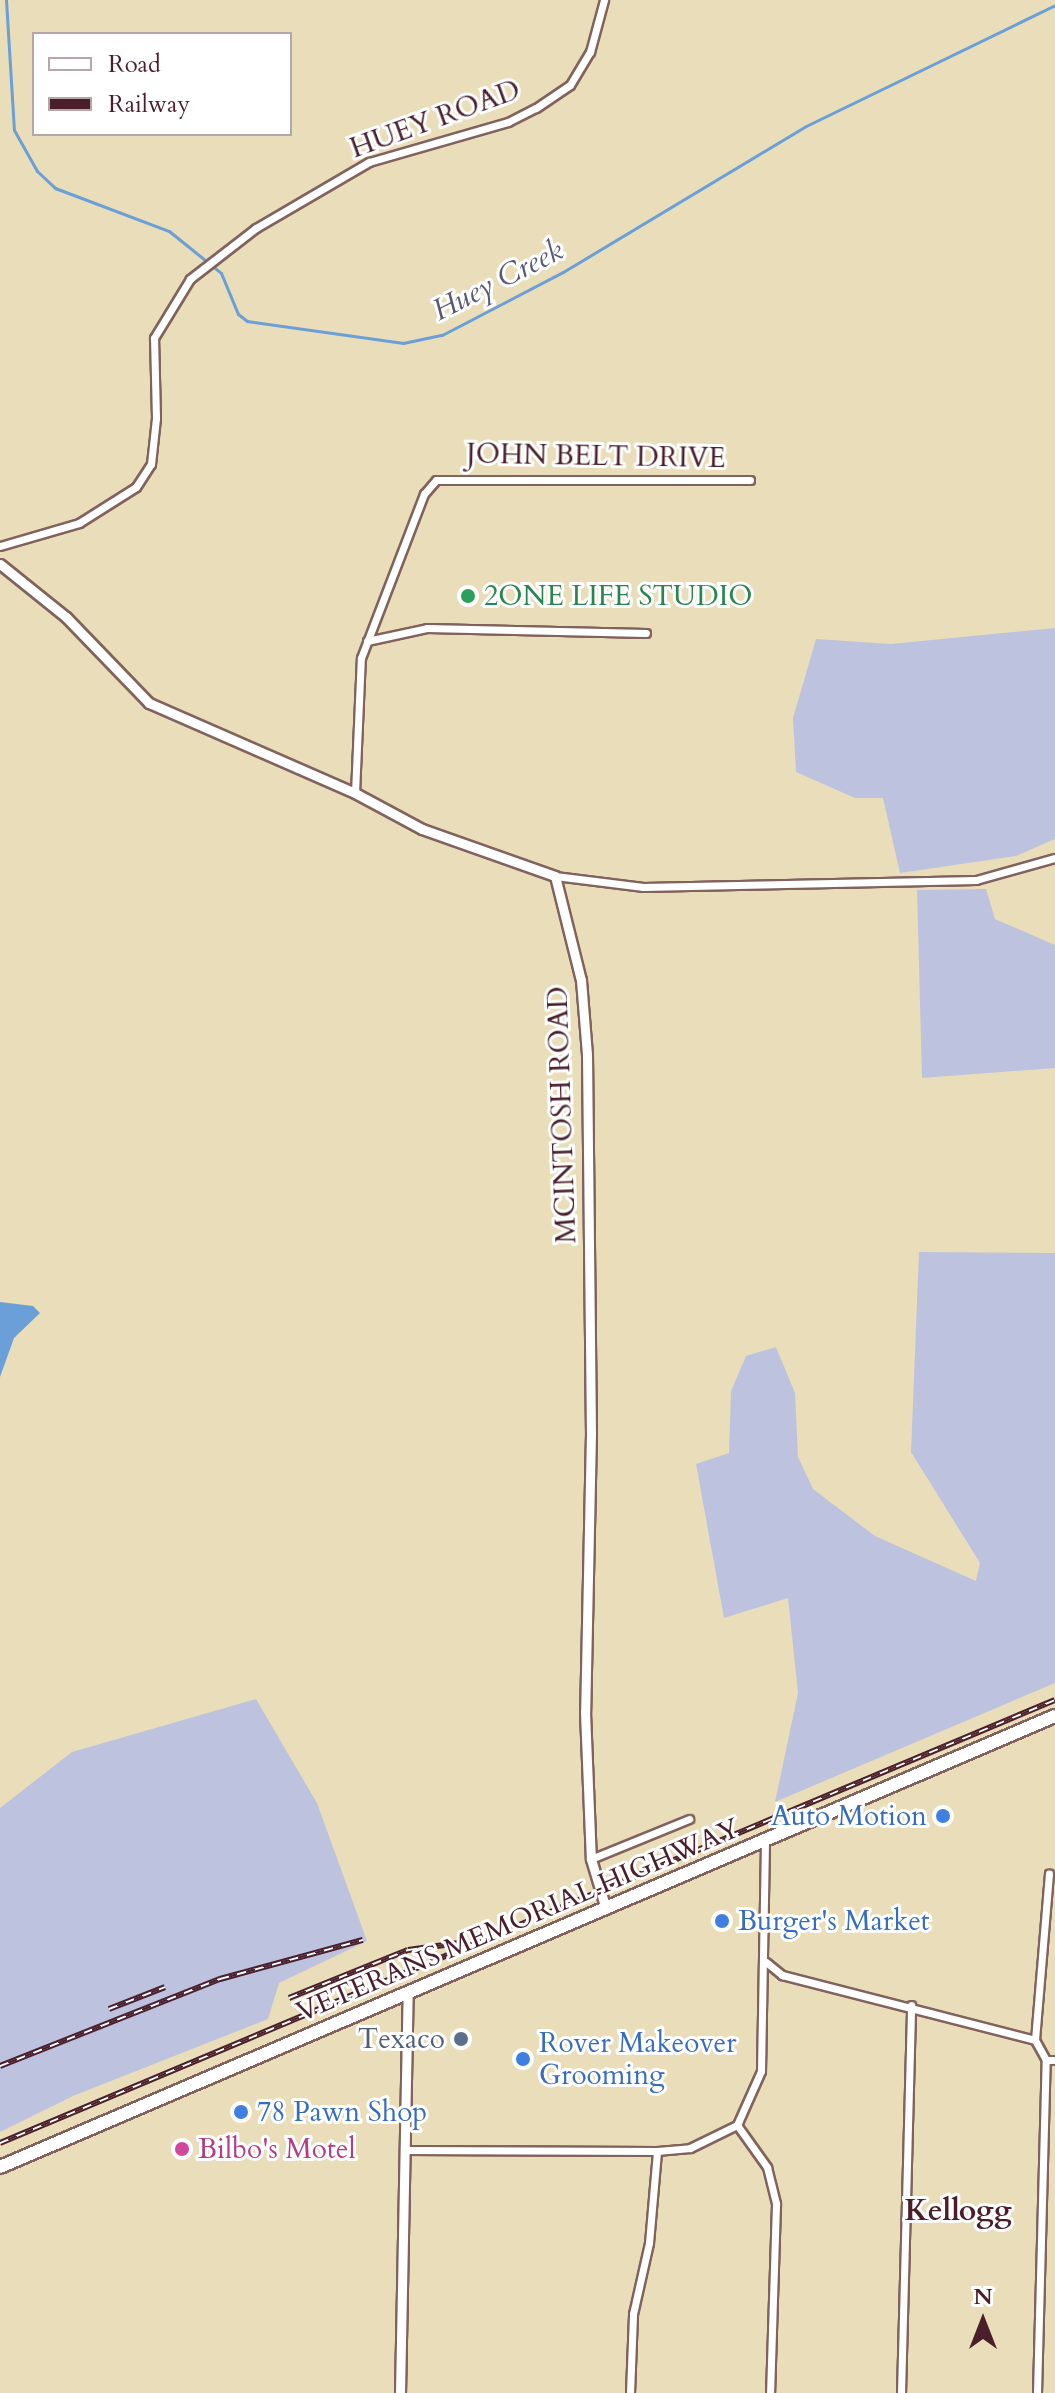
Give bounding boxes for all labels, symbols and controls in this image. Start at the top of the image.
legend [32,32,292,136]
text: Road [108,48,161,81]
street label: HUEY ROAD [346,73,524,165]
text: Railway [108,88,190,121]
water label: Huey Creek [427,233,569,329]
street label: JOHN BELT DRIVE [466,437,726,475]
place label: 2ONE LIFE STUDIO [484,579,752,613]
marker: 2ONE LIFE STUDIO [459,587,477,605]
street label: MCINTOSH ROAD [541,986,583,1244]
place label: Auto Motion [771,1799,927,1833]
marker: Auto Motion [934,1807,952,1825]
street label: VETERANS MEMORIAL HIGHWAY [291,1811,745,2029]
place label: Burger's Market [738,1904,930,1938]
marker: Burger's Market [713,1912,731,1930]
place label: Texaco [358,2022,445,2056]
place label: Rover Makeover Grooming [539,2026,737,2092]
marker: Texaco [452,2030,470,2048]
marker: Rover Makeover Grooming [514,2050,532,2068]
place label: 78 Pawn Shop [257,2095,427,2129]
marker: 78 Pawn Shop [232,2103,250,2121]
place label: Bilbo's Motel [198,2132,356,2166]
marker: Bilbo's Motel [173,2140,191,2158]
district label: Kellogg [904,2193,1012,2229]
north arrow [943,2281,1023,2361]
text: N [973,2282,993,2312]

